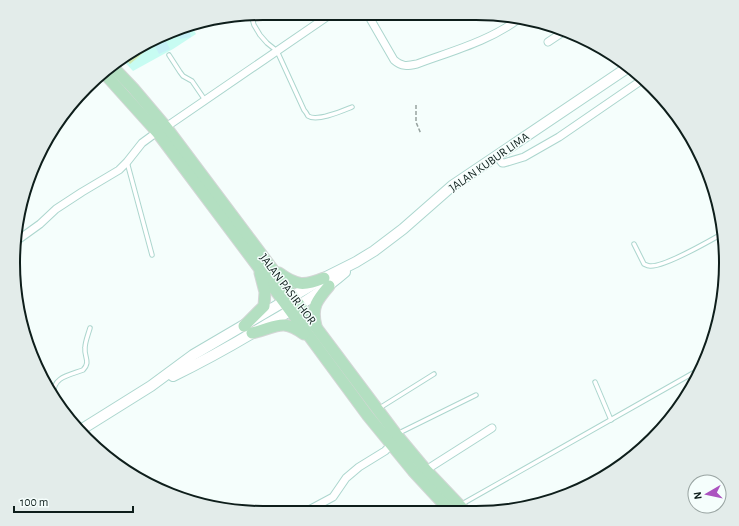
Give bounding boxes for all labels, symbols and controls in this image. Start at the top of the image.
street label: JALAN KUBUR LIMA [447,130,531,194]
street label: JALAN PASIR HOR [258,251,319,327]
north arrow [687,474,727,514]
scale bar [14,488,133,514]
text: N [692,491,704,500]
text: 100 m [20,496,48,508]

